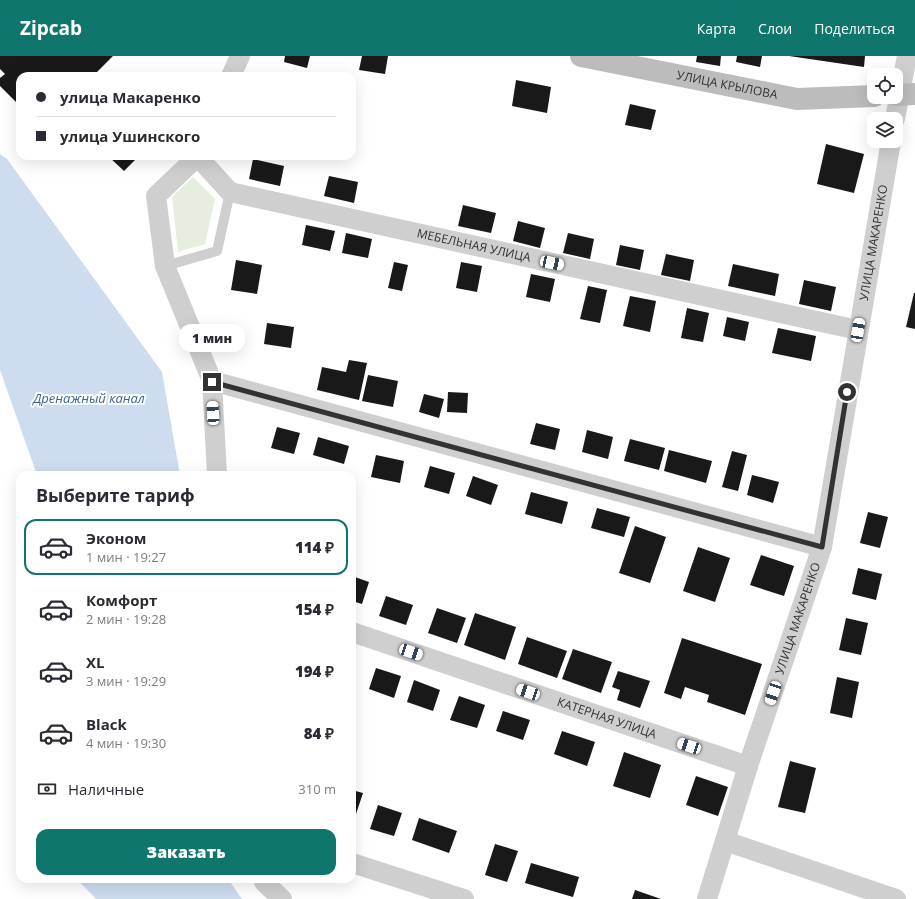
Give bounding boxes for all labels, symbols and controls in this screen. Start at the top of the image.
text: Zipcab [20,15,82,41]
text: Карта [697,19,736,38]
text: Слои [758,19,792,38]
text: Поделиться [814,19,895,38]
street label: УЛИЦА КРЫЛОВА [675,66,780,103]
map controls [867,68,903,148]
button: locate [867,68,903,104]
text: улица Макаренко [60,87,201,107]
button: layers [867,112,903,148]
text: улица Ушинского [60,126,200,146]
street label: УЛИЦА МАКАРЕНКО [855,183,891,302]
street label: МЕБЕЛЬНАЯ УЛИЦА [415,224,533,266]
car [539,255,565,271]
car [850,317,866,343]
callout: 1 мин [179,324,245,352]
text: 1 мин [192,329,232,347]
route end [203,373,221,391]
route start [838,383,856,401]
water label: Дренажный канал [31,389,145,407]
car [206,401,220,425]
text: Выберите тариф [36,483,195,507]
text: Эконом [86,528,146,548]
icon: car [38,529,74,565]
text: 114 ₽ [295,537,334,557]
text: 1 мин · 19:27 [86,548,166,566]
street label: УЛИЦА МАКАРЕНКО [771,560,824,676]
text: Комфорт [86,590,157,610]
icon: car [38,591,74,627]
text: 154 ₽ [295,599,334,619]
text: 2 мин · 19:28 [86,610,166,628]
car [398,642,424,662]
text: XL [86,652,104,672]
icon: car [38,653,74,689]
text: 194 ₽ [295,661,334,681]
text: 3 мин · 19:29 [86,672,166,690]
car [763,680,783,706]
car [515,682,541,702]
street label: КАТЕРНАЯ УЛИЦА [555,693,659,743]
text: Black [86,714,127,734]
icon: car [38,715,74,751]
text: 84 ₽ [304,723,334,743]
text: 4 мин · 19:30 [86,734,166,752]
car [676,737,702,755]
icon: cash [36,778,58,800]
text: Наличные [68,779,144,799]
text: 310 m [298,780,336,798]
button: Заказать [36,829,336,875]

